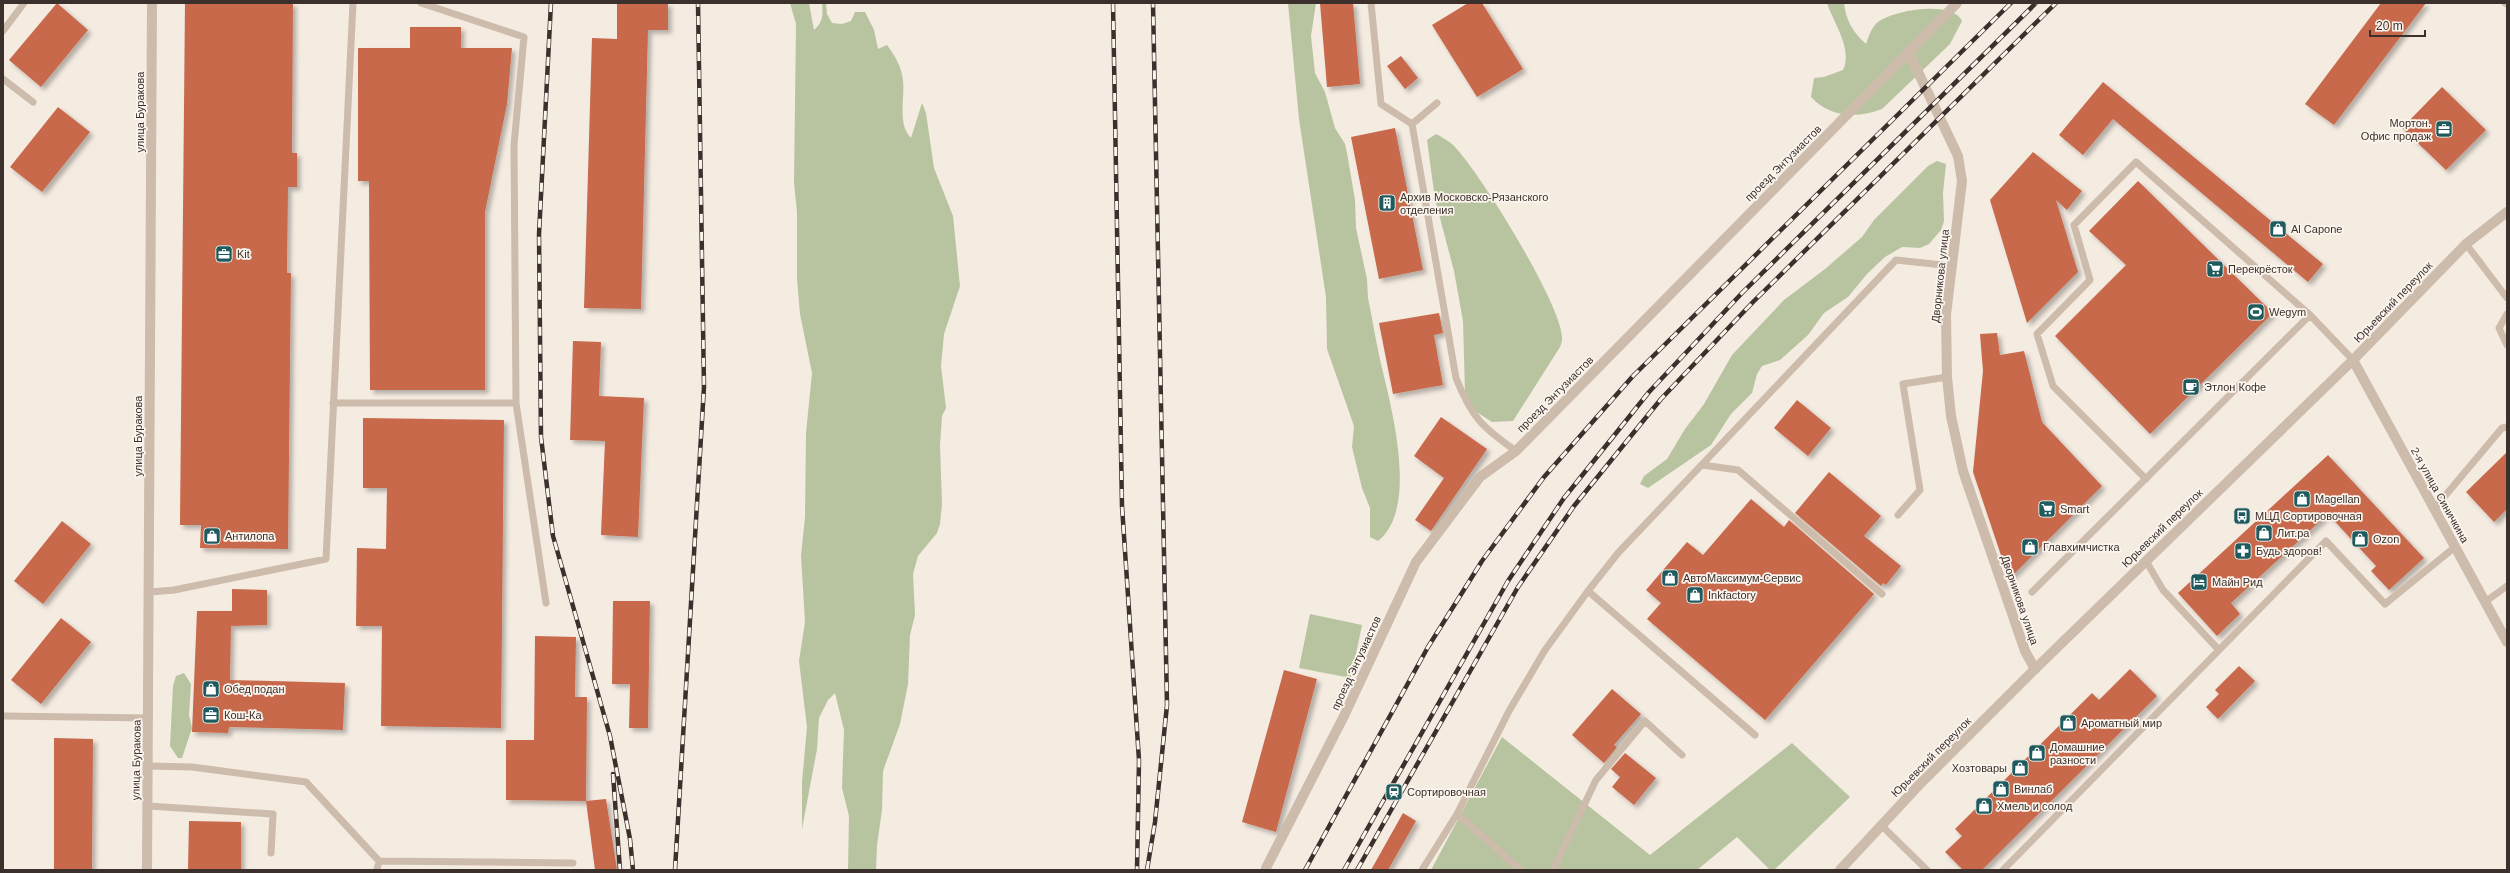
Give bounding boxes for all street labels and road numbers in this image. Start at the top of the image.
street label: улица Буракова [134,71,146,152]
street label: проезд Энтузиастов [1742,122,1824,204]
street label: Дворникова улица [1929,228,1951,323]
street label: Юрьевский переулок [2351,259,2435,345]
street label: проезд Энтузиастов [1514,353,1596,435]
street label: улица Буракова [132,395,144,476]
street label: 2-я улица Синичкина [2409,445,2472,546]
street label: Юрьевский переулок [2119,486,2205,570]
street label: Дворникова улица [1999,554,2041,647]
street label: проезд Энтузиастов [1329,614,1383,712]
street label: Юрьевский переулок [1889,715,1973,799]
street label: улица Буракова [129,719,143,800]

